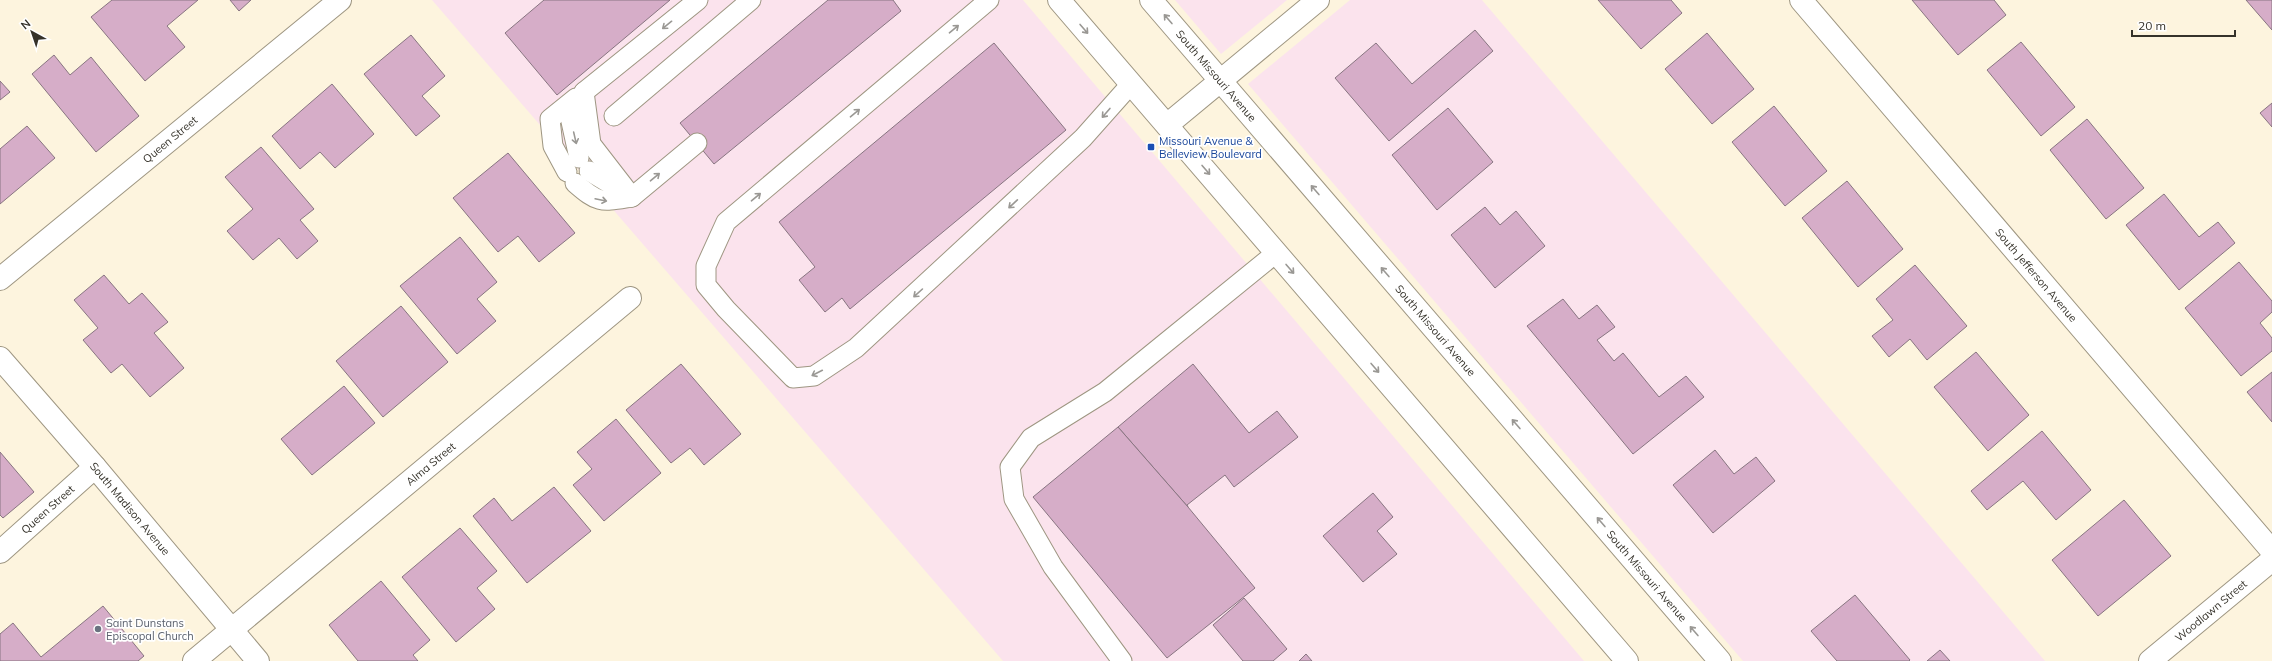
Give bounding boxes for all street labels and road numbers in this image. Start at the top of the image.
street label: South Missouri Avenue [1173,27,1259,124]
street label: Queen Street [140,113,200,166]
street label: South Jefferson Avenue [1992,225,2080,325]
street label: South Missouri Avenue [1392,282,1479,379]
street label: Alma Street [403,439,458,489]
street label: South Madison Avenue [87,459,173,558]
street label: Queen Street [18,482,77,537]
street label: South Missouri Avenue [1604,527,1690,625]
street label: Woodlawn Street [2172,577,2250,644]

